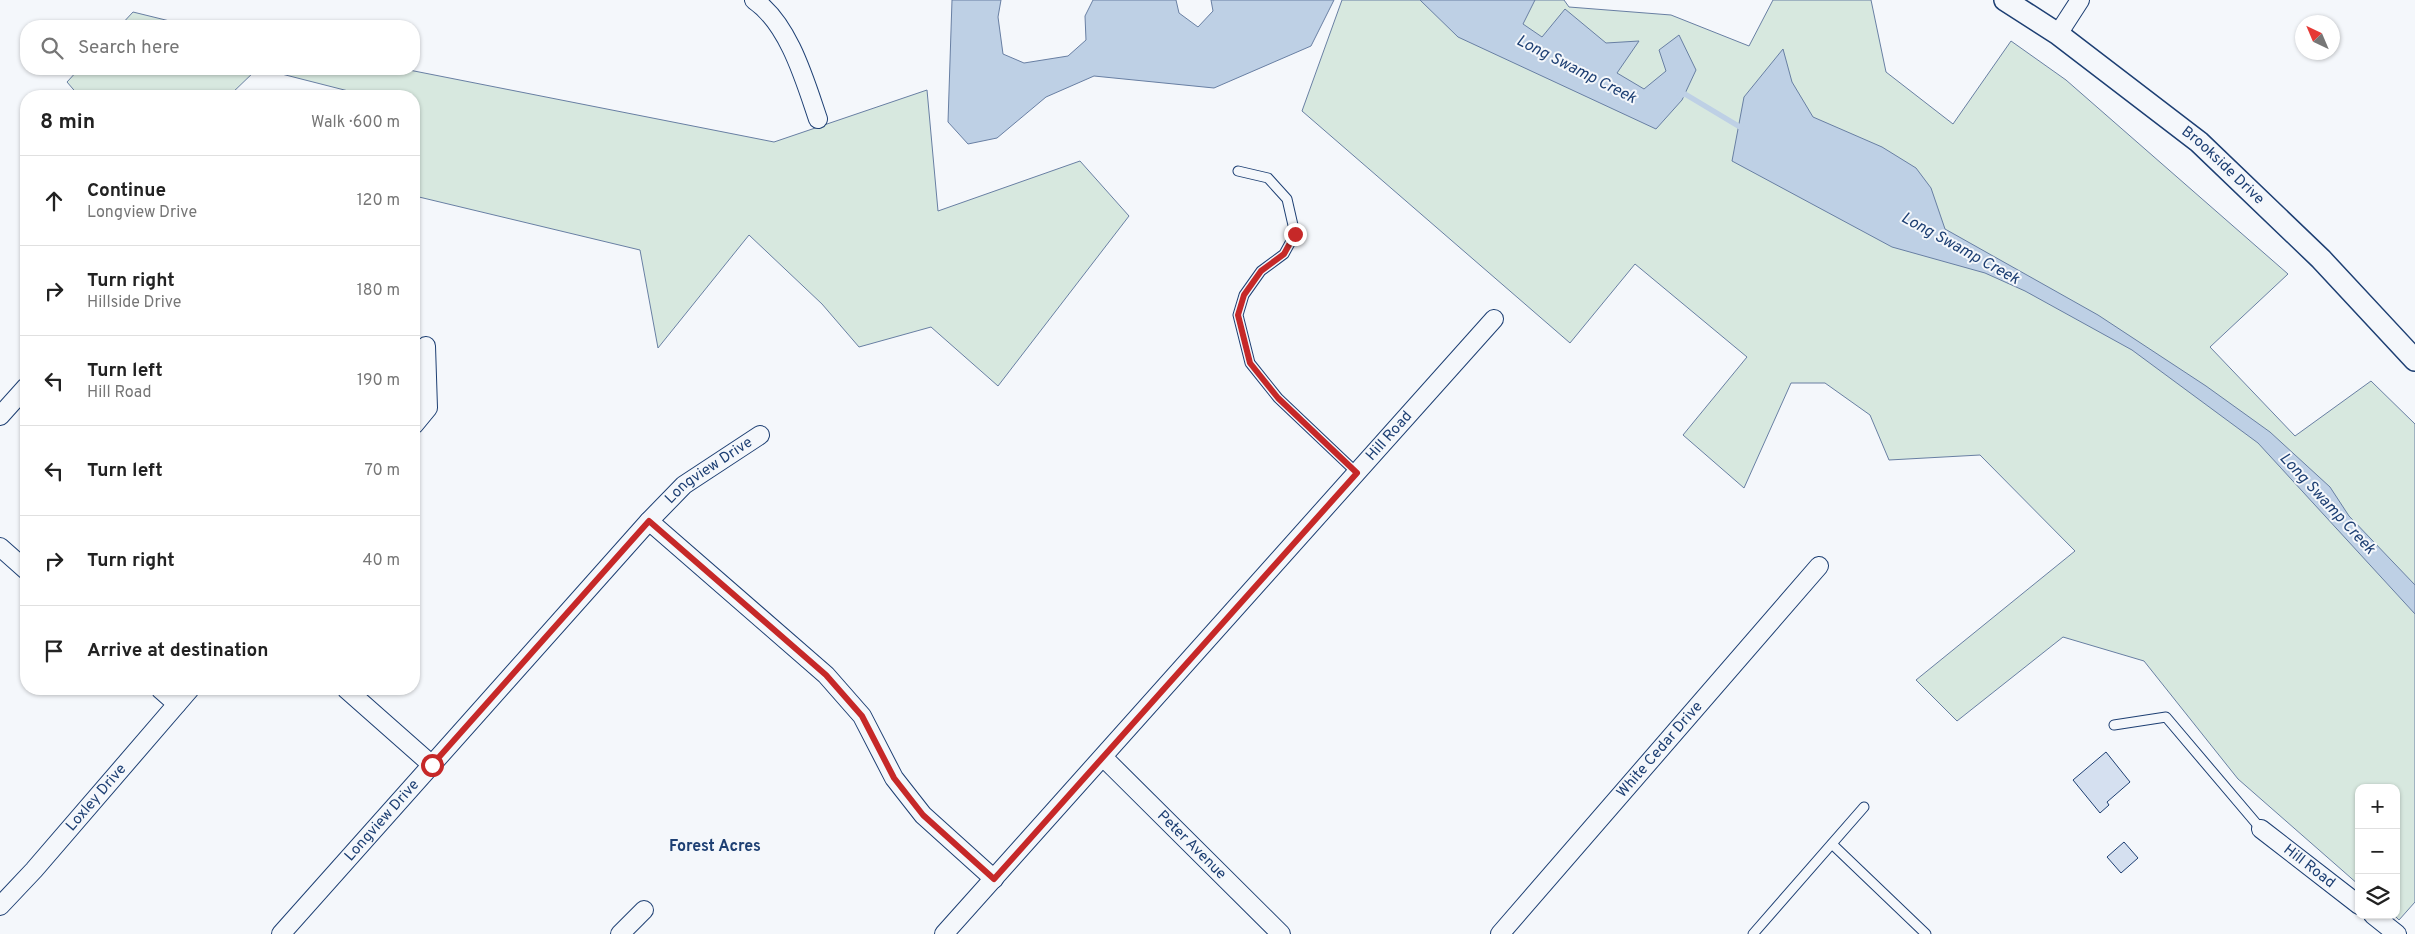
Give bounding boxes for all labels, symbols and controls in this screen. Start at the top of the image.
north arrow [2295,15,2340,60]
search box [20,20,420,75]
water label: Long Swamp Creek [1513,31,1640,109]
icon: search [38,34,66,62]
text: Search here [78,36,180,60]
text: 8 min [40,109,95,136]
text: Walk · 600 m [311,113,400,133]
street label: Brookside Drive [2177,122,2268,209]
text: Continue [87,179,166,203]
icon: ahead [40,187,68,215]
text: 120 m [357,191,400,211]
text: Longview Drive [87,203,197,223]
water label: Long Swamp Creek [1897,208,2023,290]
route end [1284,223,1307,246]
text: Turn right [87,269,175,293]
icon: right [40,277,68,305]
text: 180 m [357,281,400,301]
text: Hillside Drive [87,293,181,313]
text: Turn left [87,359,163,383]
icon: left [40,367,68,395]
text: 190 m [357,371,400,391]
text: Hill Road [87,383,151,403]
street label: Hill Road [1362,407,1417,465]
street label: Longview Drive [661,433,756,508]
water label: Long Swamp Creek [2275,449,2380,560]
icon: left [40,457,68,485]
text: Turn left [87,459,163,483]
text: 70 m [365,461,400,481]
icon: right [40,547,68,575]
text: Turn right [87,549,175,573]
text: 40 m [362,551,400,571]
icon: arrive [40,637,68,665]
text: Arrive at destination [87,639,268,663]
street label: White Cedar Drive [1613,697,1707,802]
route start [421,754,444,777]
street label: Loxley Drive [62,760,131,835]
street label: Longview Drive [341,776,424,865]
map controls [2355,784,2400,919]
button: + [2355,784,2400,829]
street label: Peter Avenue [1153,807,1230,884]
button: − [2355,829,2400,874]
district label: Forest Acres [669,837,761,857]
street label: Hill Road [2279,840,2339,892]
button: layers [2355,874,2400,919]

